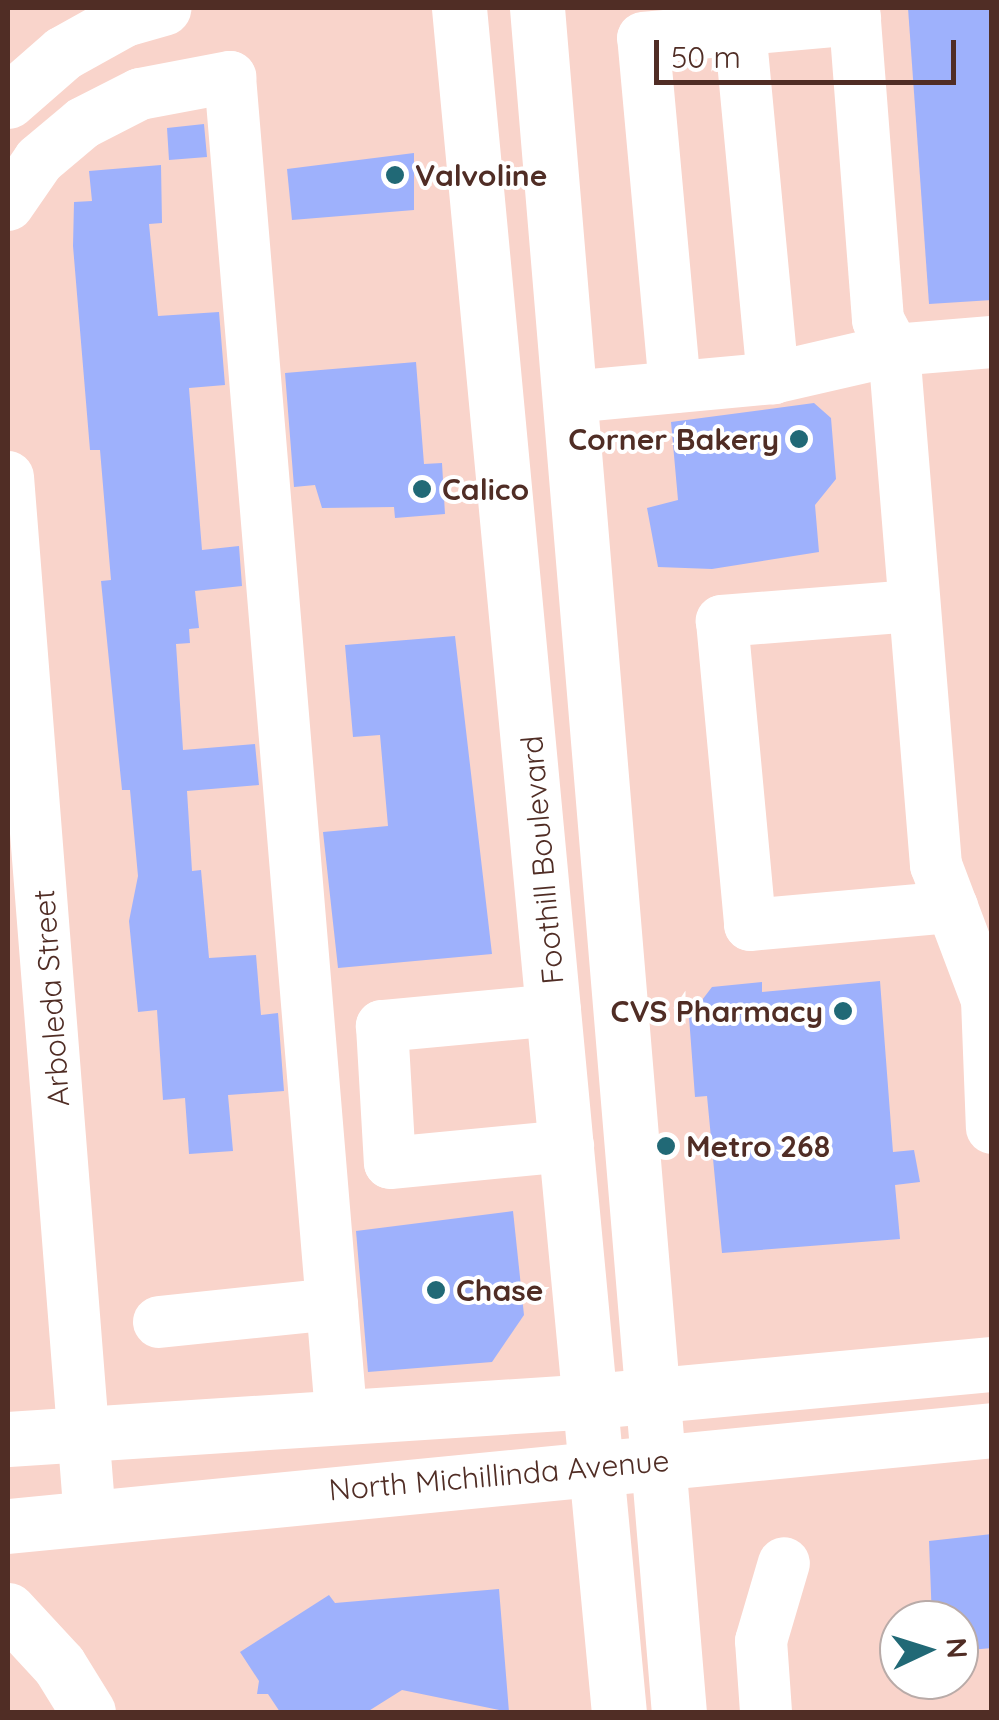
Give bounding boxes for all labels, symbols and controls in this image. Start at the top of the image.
scale bar [659,20,962,82]
text: 50 m [671,38,741,76]
place label: Valvoline [415,157,547,193]
marker: Valvoline [384,164,406,186]
place label: Corner Bakery [568,421,779,457]
marker: Corner Bakery [788,428,810,450]
place label: Calico [442,471,529,507]
marker: Calico [411,478,433,500]
street label: Foothill Boulevard [513,734,571,986]
street label: Arboleda Street [25,888,77,1108]
place label: CVS Pharmacy [611,993,823,1029]
marker: CVS Pharmacy [832,1000,854,1022]
place label: Metro 268 [686,1128,830,1164]
marker: Metro 268 [655,1135,677,1157]
place label: Chase [456,1272,543,1308]
marker: Chase [425,1279,447,1301]
street label: North Michillinda Avenue [327,1442,671,1508]
north arrow [879,1600,979,1700]
text: N [939,1637,976,1660]

